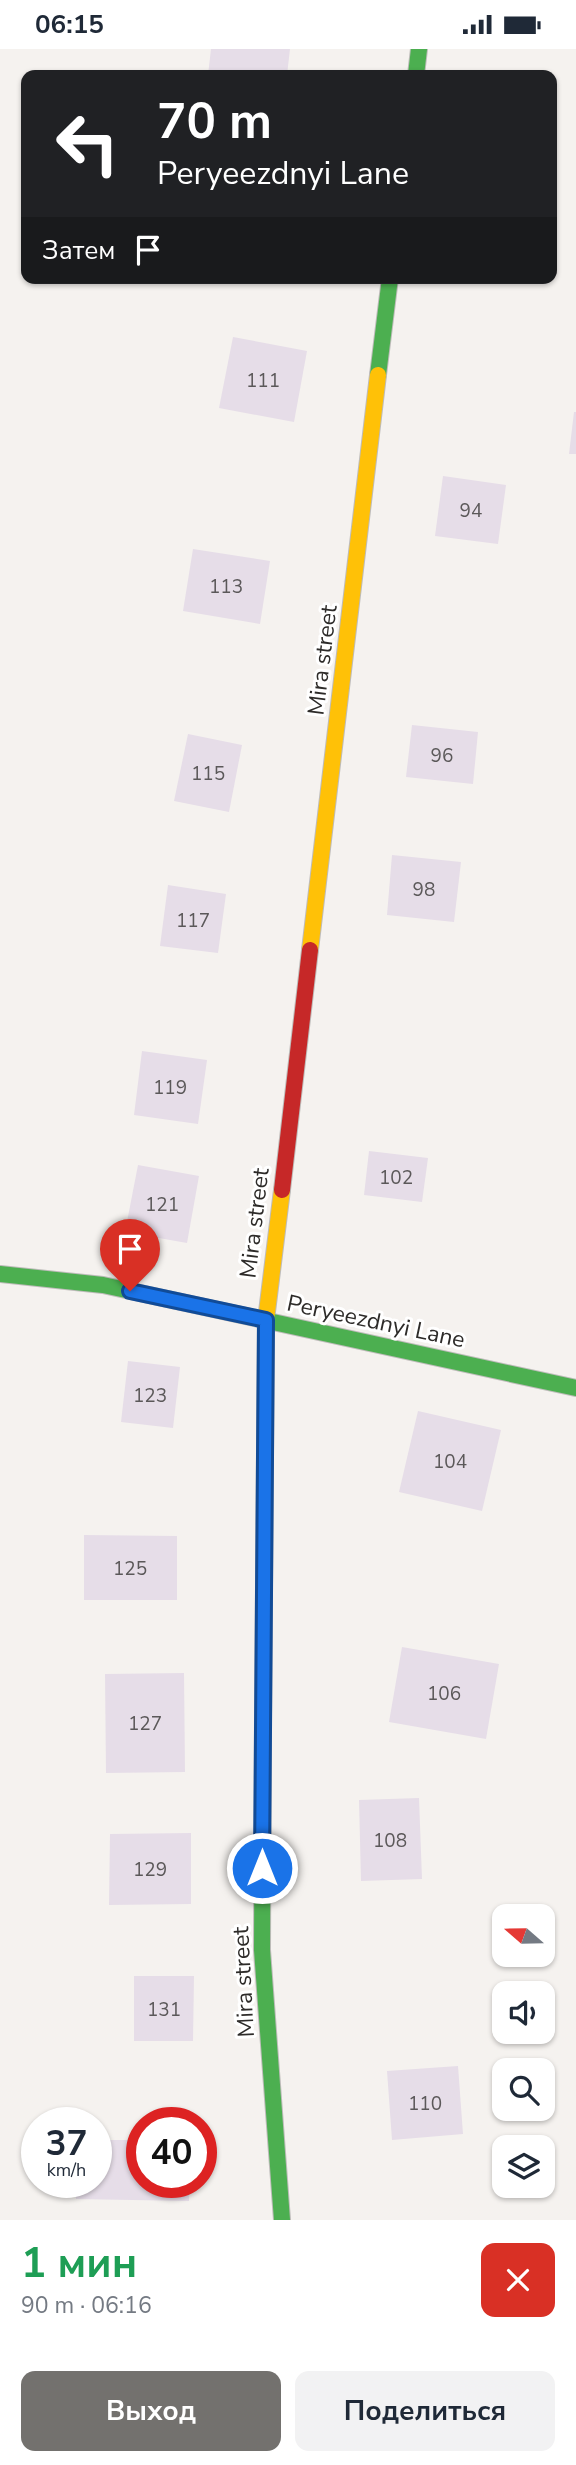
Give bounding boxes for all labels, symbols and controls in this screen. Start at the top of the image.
text: 06:15 [35,7,104,42]
text: 70 m [157,88,272,155]
icon: left [42,98,133,189]
text: Peryeezdnyi Lane [157,152,409,195]
icon: arrive [129,231,167,269]
text: Затем [42,233,115,268]
house number: 111 [246,368,280,394]
house number: 94 [460,498,482,524]
house number: 113 [209,574,243,600]
street label: Mira street [300,602,345,717]
house number: 96 [431,743,453,769]
house number: 115 [191,761,225,787]
house number: 98 [413,877,435,903]
house number: 117 [176,908,210,934]
house number: 119 [153,1075,187,1101]
street label: Mira street [232,1165,277,1280]
house number: 102 [379,1165,413,1191]
house number: 121 [145,1192,179,1218]
pin [100,1219,160,1291]
icon: arrive [111,1230,149,1268]
street label: Peryeezdnyi Lane [284,1288,468,1355]
house number: 123 [133,1383,167,1409]
house number: 104 [433,1449,467,1475]
house number: 125 [113,1556,147,1582]
house number: 106 [427,1681,461,1707]
house number: 127 [128,1711,162,1737]
house number: 108 [373,1828,407,1854]
position arrow [225,1831,299,1905]
house number: 129 [133,1857,167,1883]
north arrow [492,1904,555,1967]
map controls [492,1904,555,2198]
street label: Mira street [225,1925,262,2038]
button: sound [492,1981,555,2044]
house number: 131 [147,1997,181,2023]
button: search [492,2058,555,2121]
house number: 110 [408,2091,442,2117]
speed limit sign: 40 [126,2107,217,2198]
text: 37 [45,2120,88,2167]
button: layers [492,2135,555,2198]
text: km/h [47,2158,86,2182]
text: 1 мин [21,2235,137,2292]
button: close [481,2243,555,2317]
text: 90 m · 06:16 [21,2290,152,2321]
button: Выход [21,2371,281,2451]
button: Поделиться [295,2371,555,2451]

